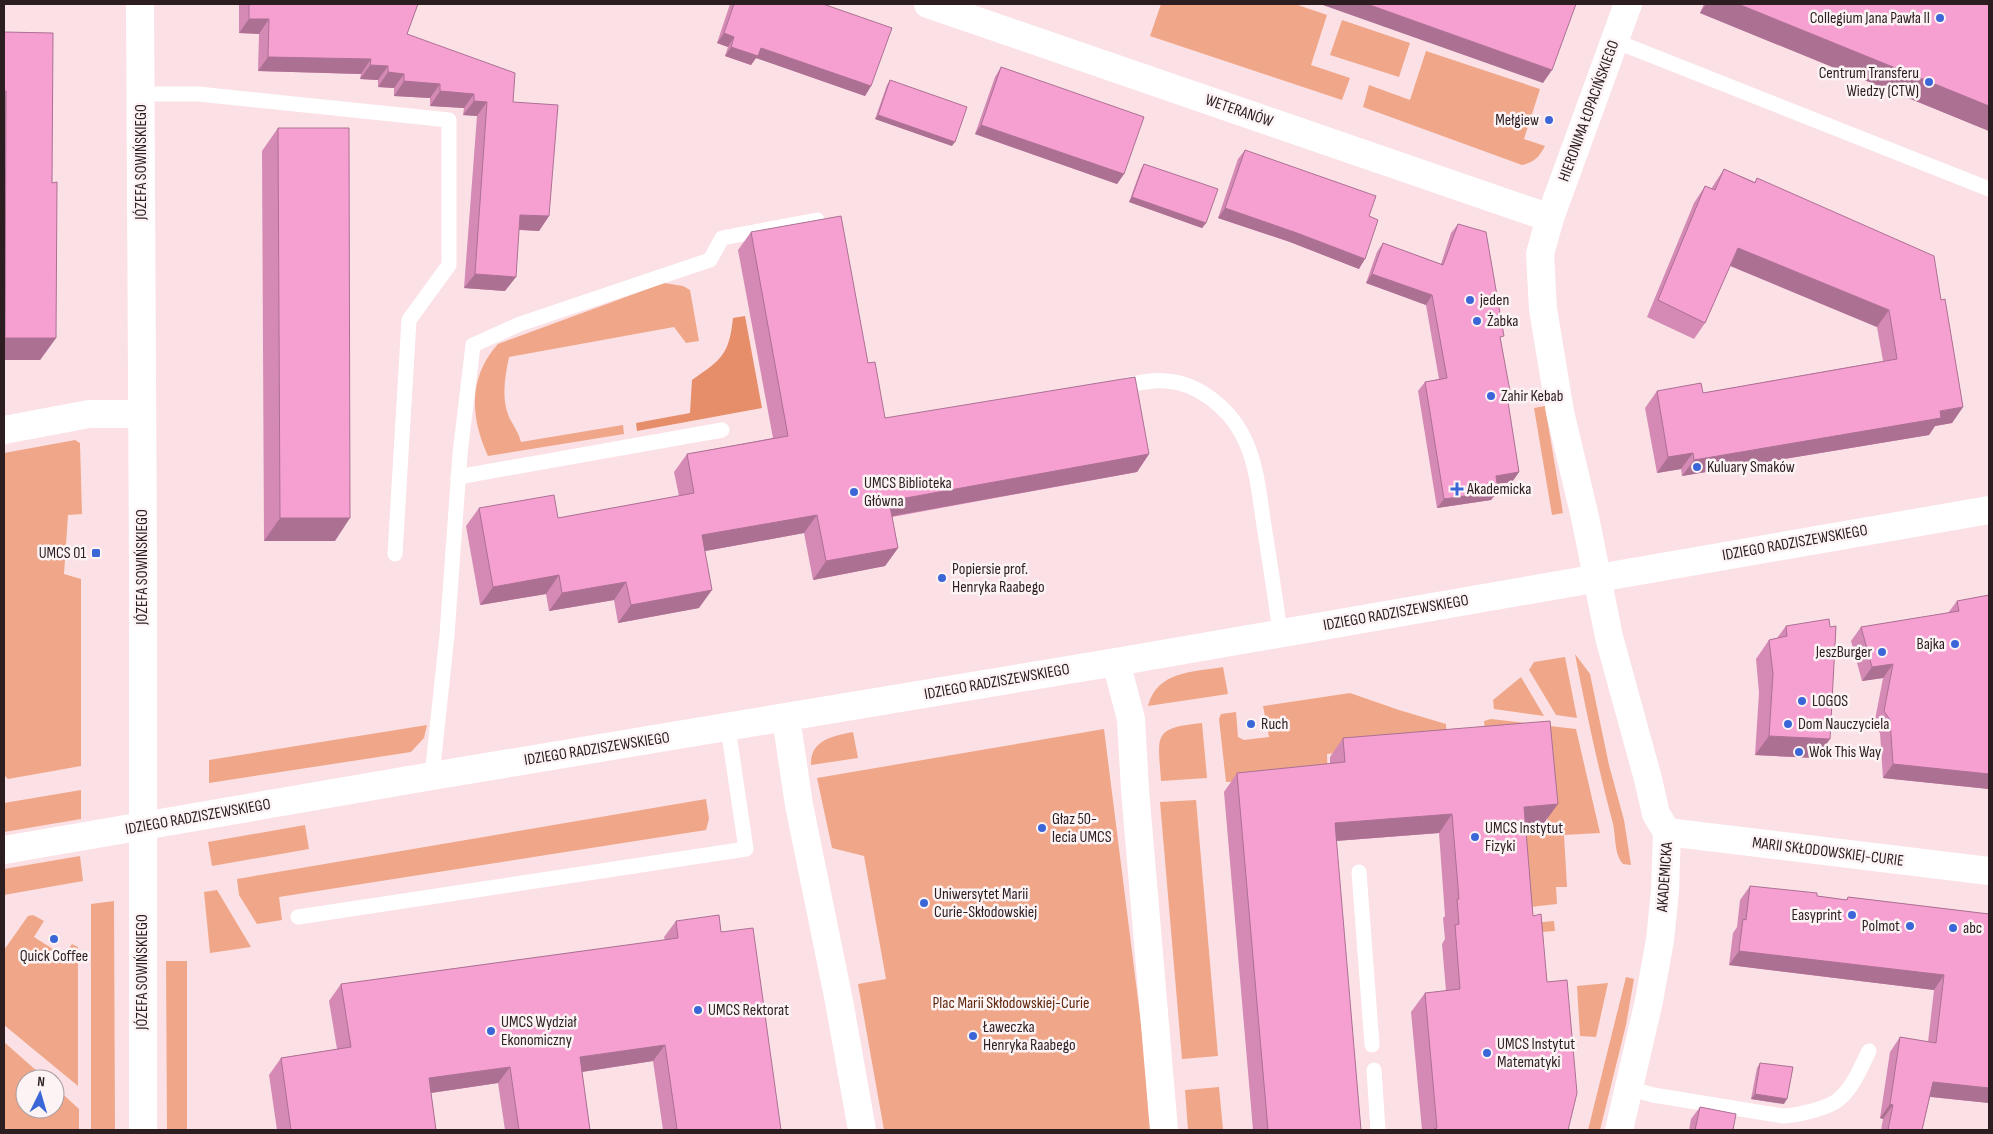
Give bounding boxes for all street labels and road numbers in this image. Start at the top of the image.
street label: HIERONIMA ŁOPACIŃSKIEGO [1555,38,1623,184]
street label: WETERANÓW [1203,91,1276,132]
street label: JÓZEFA SOWIŃSKIEGO [132,104,151,221]
street label: JÓZEFA SOWIŃSKIEGO [133,509,152,626]
street label: IDZIEGO RADZISZEWSKIEGO [1721,521,1869,565]
street label: IDZIEGO RADZISZEWSKIEGO [1322,591,1470,635]
street label: IDZIEGO RADZISZEWSKIEGO [923,660,1071,704]
street label: IDZIEGO RADZISZEWSKIEGO [523,728,671,770]
street label: IDZIEGO RADZISZEWSKIEGO [124,795,272,839]
street label: MARII SKŁODOWSKIEJ-CURIE [1751,833,1905,871]
street label: AKADEMICKA [1653,841,1677,914]
street label: JÓZEFA SOWIŃSKIEGO [133,914,152,1031]

